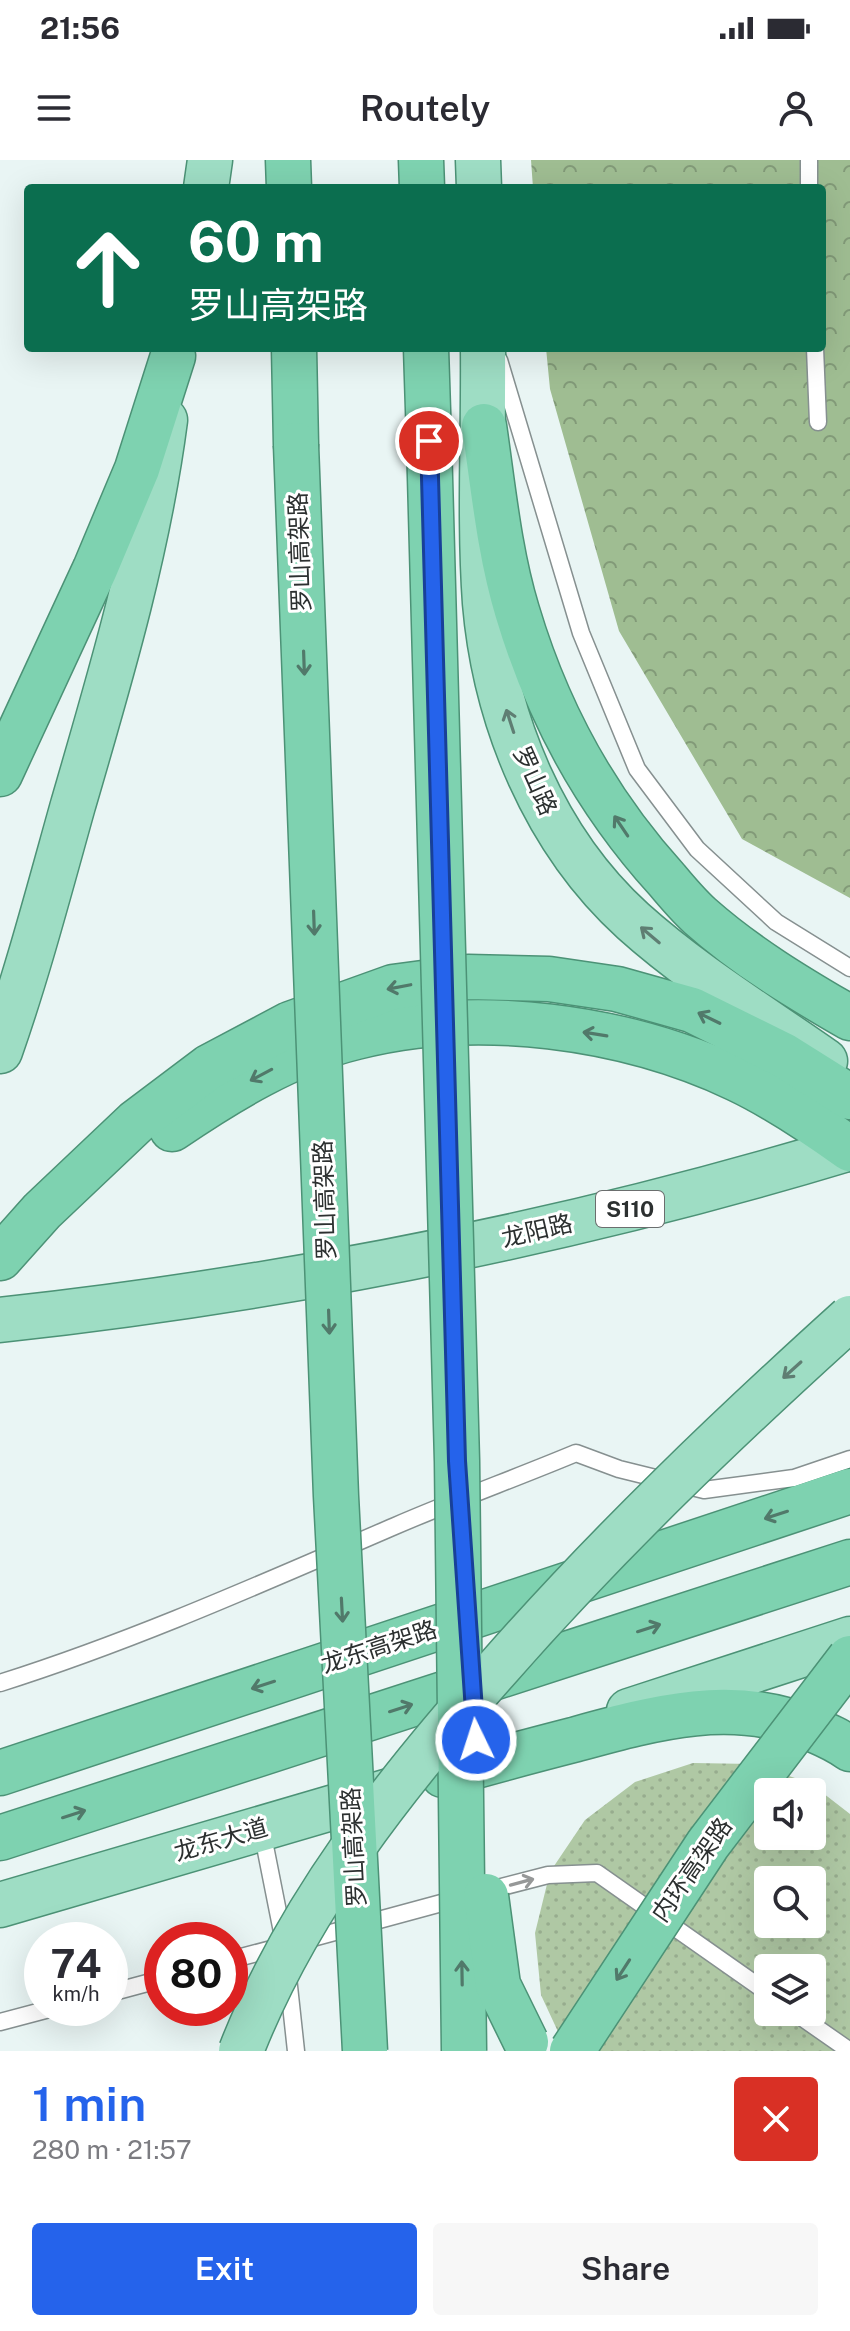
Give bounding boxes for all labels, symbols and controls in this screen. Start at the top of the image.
text: 21:56 [40,10,120,46]
icon: menu [32,86,76,130]
icon: person [774,86,818,130]
text: Routely [360,87,490,129]
text: 60 m [188,209,324,275]
icon: ahead [56,216,160,320]
text: 罗山高架路 [188,284,368,326]
pin [395,407,463,475]
icon: arrive [407,419,451,463]
street label: 罗山高架路 [283,492,315,612]
one-way arrow [297,649,312,676]
one-way arrow [502,709,516,734]
street label: 罗山路 [508,742,563,819]
one-way arrow [613,815,630,837]
one-way arrow [307,909,322,936]
one-way arrow [640,926,661,944]
one-way arrow [387,980,412,995]
one-way arrow [697,1010,721,1025]
one-way arrow [583,1026,608,1041]
one-way arrow [249,1068,273,1084]
street label: 罗山高架路 [308,1140,340,1260]
road number: S110 [596,1191,664,1227]
street label: 龙阳路 [499,1208,575,1252]
one-way arrow [322,1308,337,1335]
one-way arrow [782,1361,802,1380]
one-way arrow [764,1509,789,1524]
one-way arrow [335,1596,350,1623]
street label: 龙东高架路 [317,1614,440,1678]
one-way arrow [635,1620,661,1635]
one-way arrow [251,1679,276,1694]
position arrow [434,1698,518,1782]
one-way arrow [389,1700,414,1715]
map controls [754,1778,826,2026]
button: sound [754,1778,826,1850]
street label: 罗山高架路 [336,1786,370,1908]
one-way arrow [62,1806,87,1821]
street label: 龙东大道 [171,1812,271,1866]
street label: 内环高架路 [645,1812,737,1927]
button: search [754,1866,826,1938]
one-way arrow [508,1873,534,1888]
speed limit sign: 80 [144,1922,248,2026]
text: 74 [51,1940,101,1987]
button: layers [754,1954,826,2026]
one-way arrow [615,1958,631,1981]
one-way arrow [455,1960,470,1987]
text: km/h [52,1982,100,2006]
text: 1 min [32,2075,146,2132]
button: close [734,2077,818,2161]
text: 280 m · 21:57 [32,2134,192,2165]
button: Exit [32,2223,417,2315]
button: Share [433,2223,818,2315]

